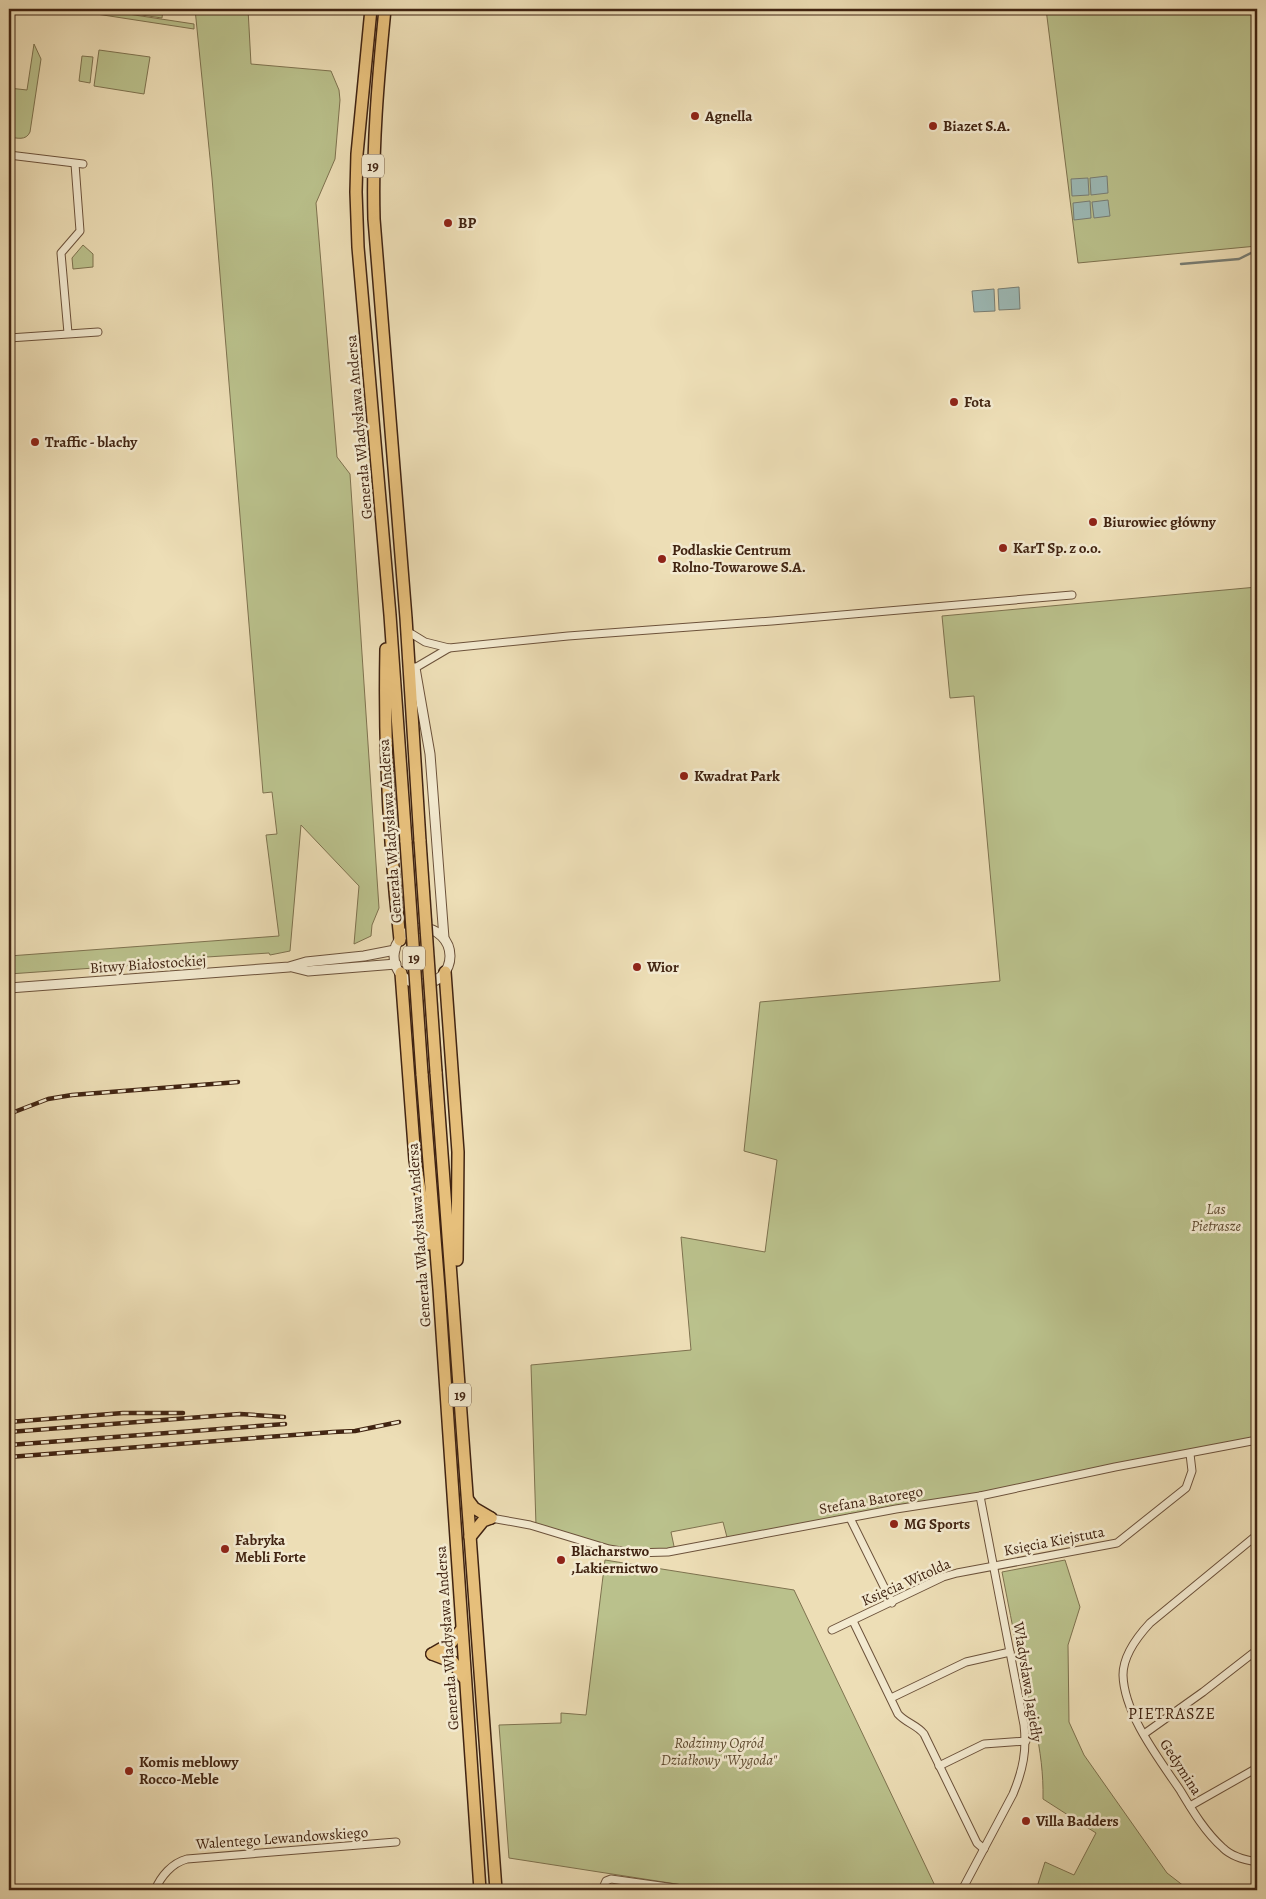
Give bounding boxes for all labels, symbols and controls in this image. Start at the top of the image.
place label: Agnella [704,106,753,126]
marker: Agnella [689,110,701,122]
place label: Biazet S.A. [943,116,1011,136]
marker: Biazet S.A. [927,120,939,132]
road number: 19 [362,154,384,178]
place label: BP [458,213,476,233]
marker: BP [442,217,454,229]
street label: Generała Władysława Andersa [341,334,377,520]
place label: Fota [964,392,992,412]
marker: Fota [948,396,960,408]
place label: Traffic - blachy [45,432,138,452]
marker: Traffic - blachy [29,436,41,448]
place label: Biurowiec główny [1103,512,1217,532]
marker: Biurowiec główny [1087,516,1099,528]
place label: KarT Sp. z o.o. [1013,538,1101,558]
place label: Podlaskie Centrum Rolno-Towarowe S.A. [672,540,806,577]
marker: KarT Sp. z o.o. [997,542,1009,554]
marker: Podlaskie Centrum Rolno-Towarowe S.A. [656,553,668,565]
street label: Generała Władysława Andersa [374,738,406,924]
place label: Kwadrat Park [694,766,780,786]
marker: Kwadrat Park [678,770,690,782]
road number: 19 [403,946,425,970]
street label: Bitwy Białostockiej [89,950,207,978]
place label: Wior [646,957,679,977]
marker: Wior [631,961,643,973]
street label: Generała Władysława Andersa [403,1142,435,1328]
park label: Las Pietrasze [1191,1199,1242,1236]
road number: 19 [449,1384,471,1406]
street label: Stefana Batorego [818,1481,924,1519]
place label: MG Sports [904,1514,970,1534]
marker: MG Sports [888,1518,900,1530]
street label: Księcia Kiejstuta [1002,1521,1106,1561]
place label: Fabryka Mebli Forte [235,1530,306,1567]
place label: Blacharstwo ,Lakiernictwo [571,1541,659,1578]
marker: Fabryka Mebli Forte [219,1543,231,1555]
street label: Generała Władysława Andersa [431,1545,463,1731]
street label: Księcia Witolda [858,1553,954,1611]
marker: Blacharstwo ,Lakiernictwo [555,1554,567,1566]
street label: Władysława Jagiełły [1008,1619,1047,1744]
district label: PIETRASZE [1128,1703,1216,1725]
park label: Rodzinny Ogród Działkowy "Wygoda" [661,1733,778,1770]
street label: Gedymina [1155,1735,1207,1799]
place label: Komis meblowy Rocco-Meble [139,1752,239,1789]
marker: Komis meblowy Rocco-Meble [123,1765,135,1777]
place label: Villa Badders [1035,1811,1119,1831]
marker: Villa Badders [1020,1815,1032,1827]
street label: Walentego Lewandowskiego [194,1822,369,1854]

